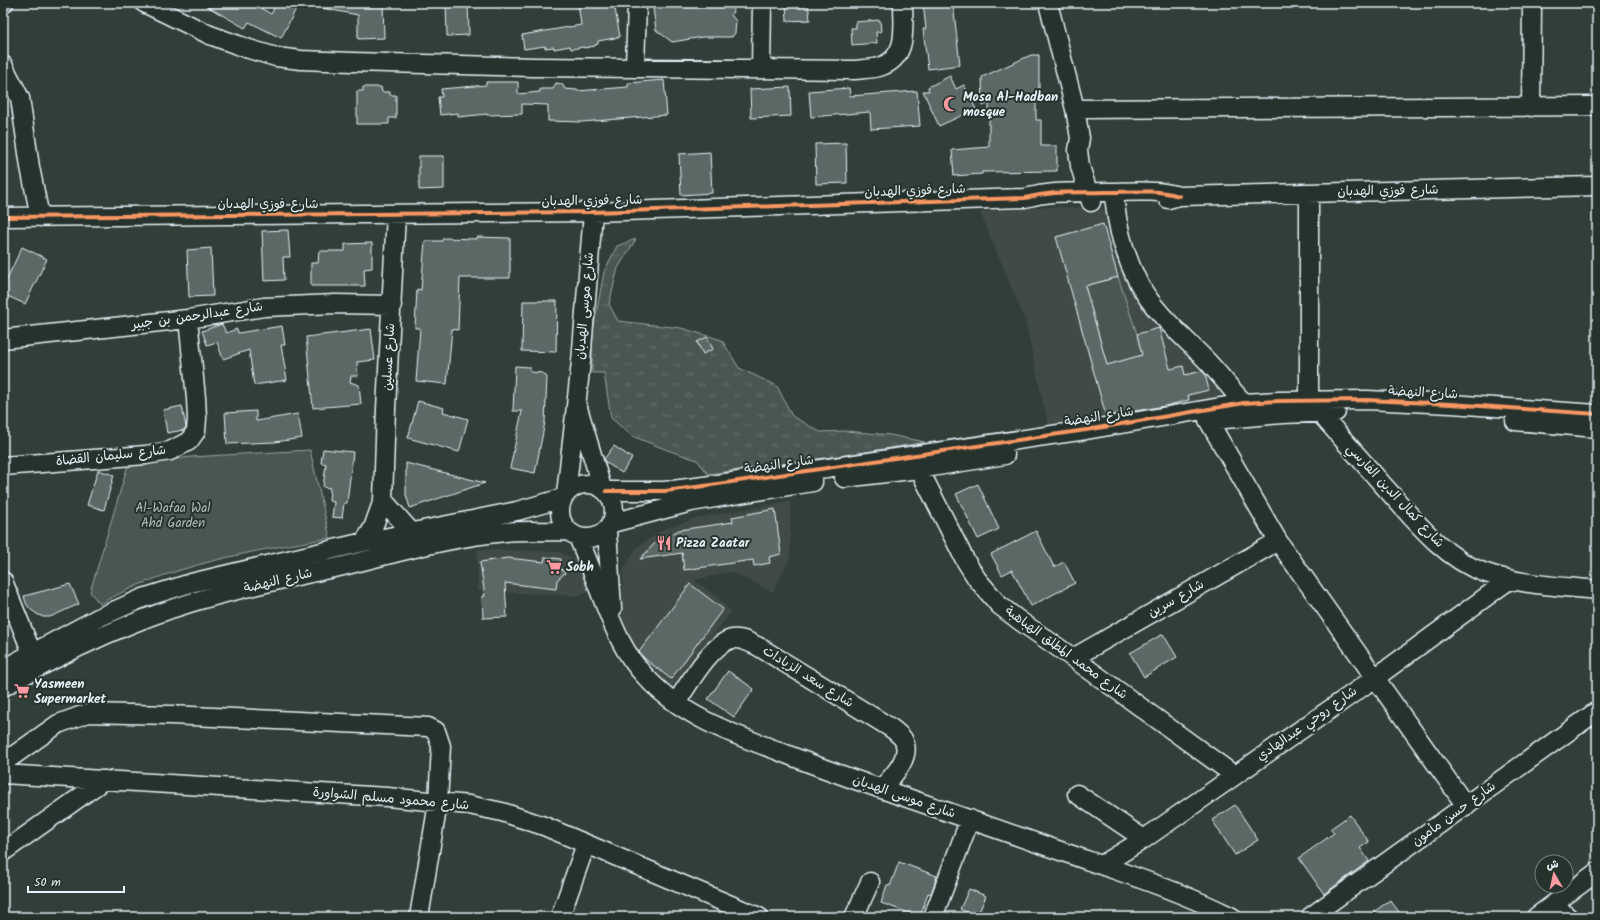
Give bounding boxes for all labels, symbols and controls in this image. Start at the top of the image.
place label: Mosa Al-Hadban mosque [963,87,1058,123]
mosque icon: Mosa Al-Hadban mosque [942,95,960,113]
street label: شارع فوزي الهدبان [864,179,966,203]
street label: شارع فوزي الهدبان [1337,180,1439,202]
street label: شارع فوزي الهدبان [541,190,643,212]
street label: شارع فوزي الهدبان [217,194,319,215]
street label: شارع موسى الهدبان [570,251,600,361]
street label: شارع عبدالرحمن بن جبير [129,296,264,336]
street label: شارع عسلين [377,323,401,391]
street label: شارع النهضة [1388,381,1458,405]
street label: شارع النهضة [1063,401,1135,433]
street label: شارع كمال الدين الفارسي [1341,439,1449,553]
street label: شارع سليمان القضاة [55,440,167,472]
street label: شارع النهضة [743,450,815,480]
park label: Al-Wafaa Wal Ahd Garden [135,498,211,534]
place label: Pizza Zaatar [676,533,751,554]
restaurant icon: Pizza Zaatar [655,534,673,552]
place label: Sobh [566,557,594,578]
supermarket icon: Sobh [545,558,563,576]
street label: شارع النهضة [242,563,314,599]
street label: شارع سرين [1144,574,1208,624]
street label: شارع محمد المطلق الهباهبة [1000,601,1132,705]
street label: شارع سعد الزيادات [758,641,858,713]
place label: Yasmeen Supermarket [34,674,106,710]
street label: شارع روحي عبدالهادي [1252,681,1362,767]
supermarket icon: Yasmeen Supermarket [13,682,31,700]
street label: شارع موسى الهدبان [850,770,958,824]
street label: شارع حسن مأمون [1407,776,1501,852]
street label: شارع محمود مسلم الشواورة [312,782,470,816]
north arrow [1534,854,1574,894]
text: ش [1545,855,1560,875]
scale bar [28,868,124,894]
text: 50 m [34,873,61,892]

